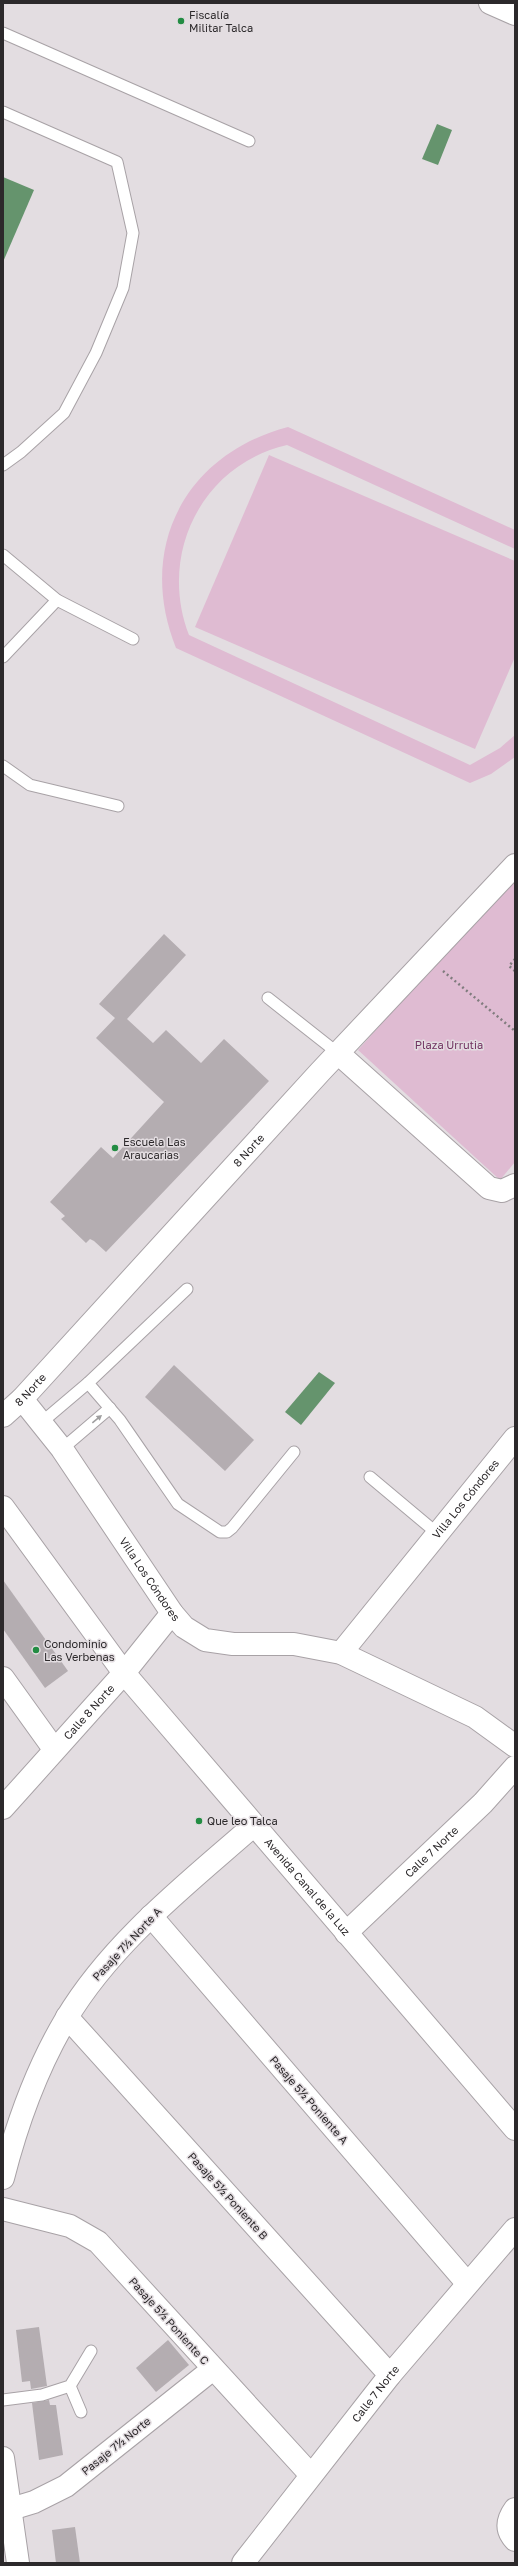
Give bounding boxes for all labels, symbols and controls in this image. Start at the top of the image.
place label: Fiscalía Militar Talca [189,8,253,34]
marker: Fiscalía Militar Talca [176,16,186,26]
park label: Plaza Urrutia [415,1038,483,1051]
street label: 8 Norte [230,1131,266,1169]
place label: Escuela Las Araucarias [123,1135,186,1161]
marker: Escuela Las Araucarias [110,1143,120,1153]
street label: 8 Norte [12,1370,48,1408]
one-way arrow [91,1414,102,1423]
street label: Villa Los Cóndores [429,1456,501,1541]
street label: Villa Los Cóndores [117,1535,183,1624]
place label: Condominio Las Verbenas [44,1637,115,1663]
marker: Condominio Las Verbenas [31,1645,41,1655]
street label: Calle 8 Norte [61,1681,117,1742]
place label: Que leo Talca [207,1814,278,1827]
marker: Que leo Talca [194,1816,204,1826]
street label: Calle 7 Norte [402,1823,461,1880]
street label: Avenida Canal de la Luz [262,1835,353,1938]
street label: Pasaje 7½ Norte A [89,1904,164,1983]
street label: Pasaje 5½ Poniente A [268,2053,352,2147]
street label: Pasaje 5½ Poniente B [186,2149,271,2242]
street label: Pasaje 5½ Poniente C [127,2274,212,2367]
street label: Calle 7 Norte [349,2362,402,2424]
street label: Pasaje 7½ Norte [79,2414,153,2477]

